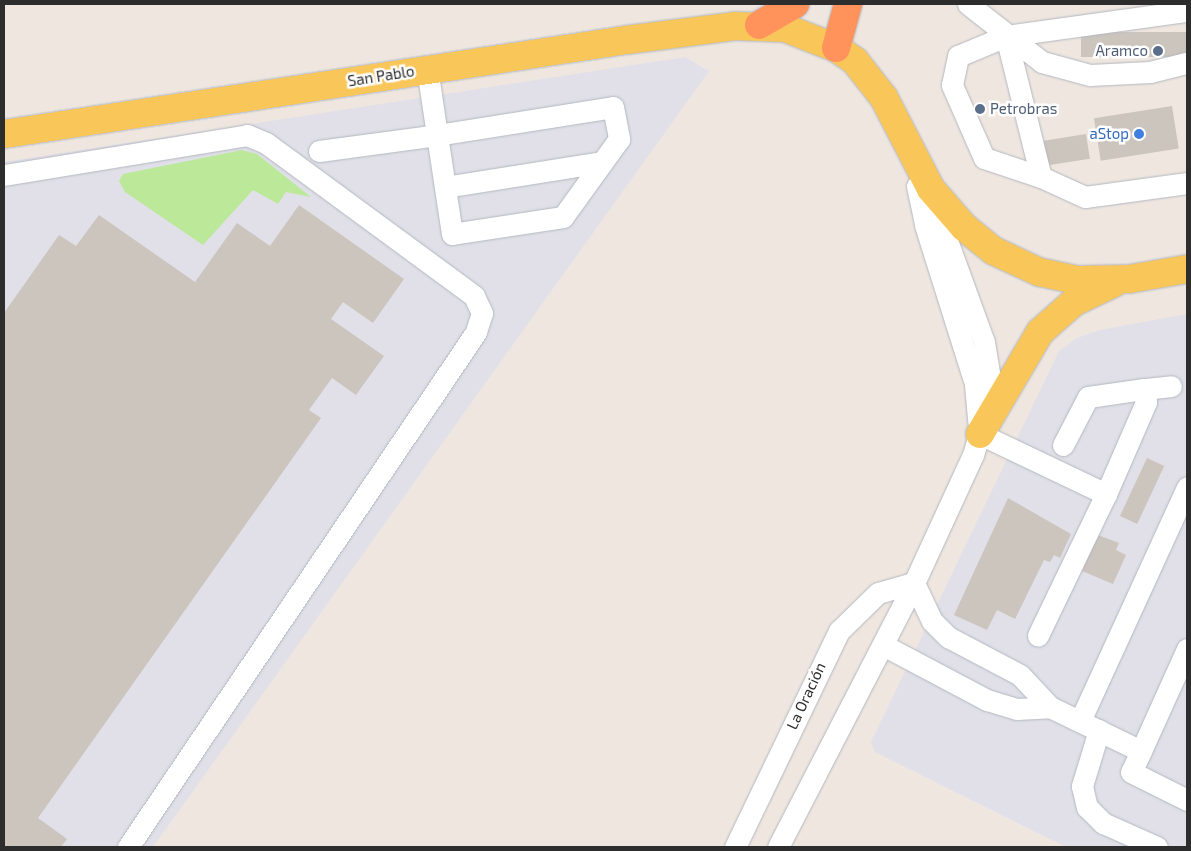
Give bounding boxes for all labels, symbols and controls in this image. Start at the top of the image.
place label: Aramco [1096,42,1148,60]
marker: Aramco [1152,45,1164,57]
street label: San Pablo [346,62,416,90]
place label: Petrobras [990,100,1057,118]
marker: Petrobras [974,103,986,115]
place label: aStop [1090,125,1129,143]
marker: aStop [1133,128,1145,140]
street label: La Oración [783,660,829,732]

